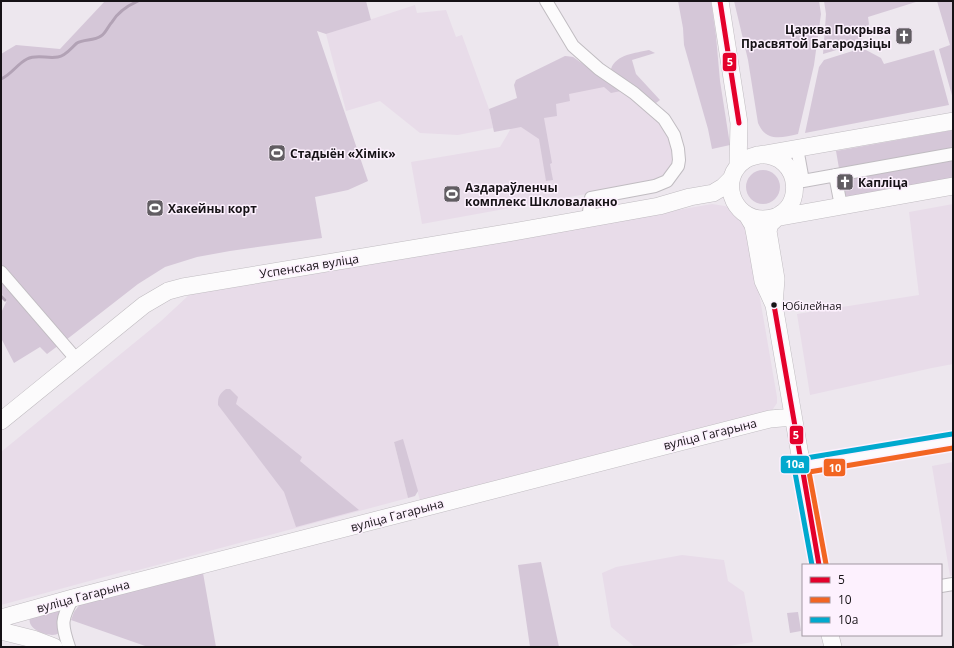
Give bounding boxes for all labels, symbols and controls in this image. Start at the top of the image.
place label: Царква Покрыва Прасвятой Багародзіцы [741,21,891,52]
church icon: Царква Покрыва Прасвятой Багародзіцы [894,26,914,46]
line badge: 5 [722,52,737,72]
text: 5 [727,54,733,69]
sports icon: Стадыён «Хімік» [267,143,287,163]
place label: Стадыён «Хімік» [290,145,396,162]
church icon: Капліца [835,172,855,192]
place label: Капліца [858,174,908,191]
place label: Аздараўленчы комплекс Шкловалакно [465,179,617,210]
sports icon: Аздараўленчы комплекс Шкловалакно [442,184,462,204]
sports icon: Хакейны корт [145,198,165,218]
place label: Хакейны корт [168,200,257,217]
street label: Успенская вуліца [258,250,360,282]
place label: Юбілейная [782,298,841,313]
marker: Юбілейная [769,300,779,310]
street label: вуліца Гагарына [662,414,758,454]
line badge: 5 [789,425,804,445]
text: 5 [793,427,799,442]
line badge: 10а [780,455,810,474]
text: 10а [785,456,805,471]
line badge: 10 [823,458,846,477]
text: 10 [829,460,841,475]
street label: вуліца Гагарына [349,494,445,536]
legend [802,564,942,636]
text: 5 [838,571,845,588]
street label: вуліца Гагарына [35,575,131,617]
text: 10 [838,591,852,608]
text: 10а [838,611,858,628]

